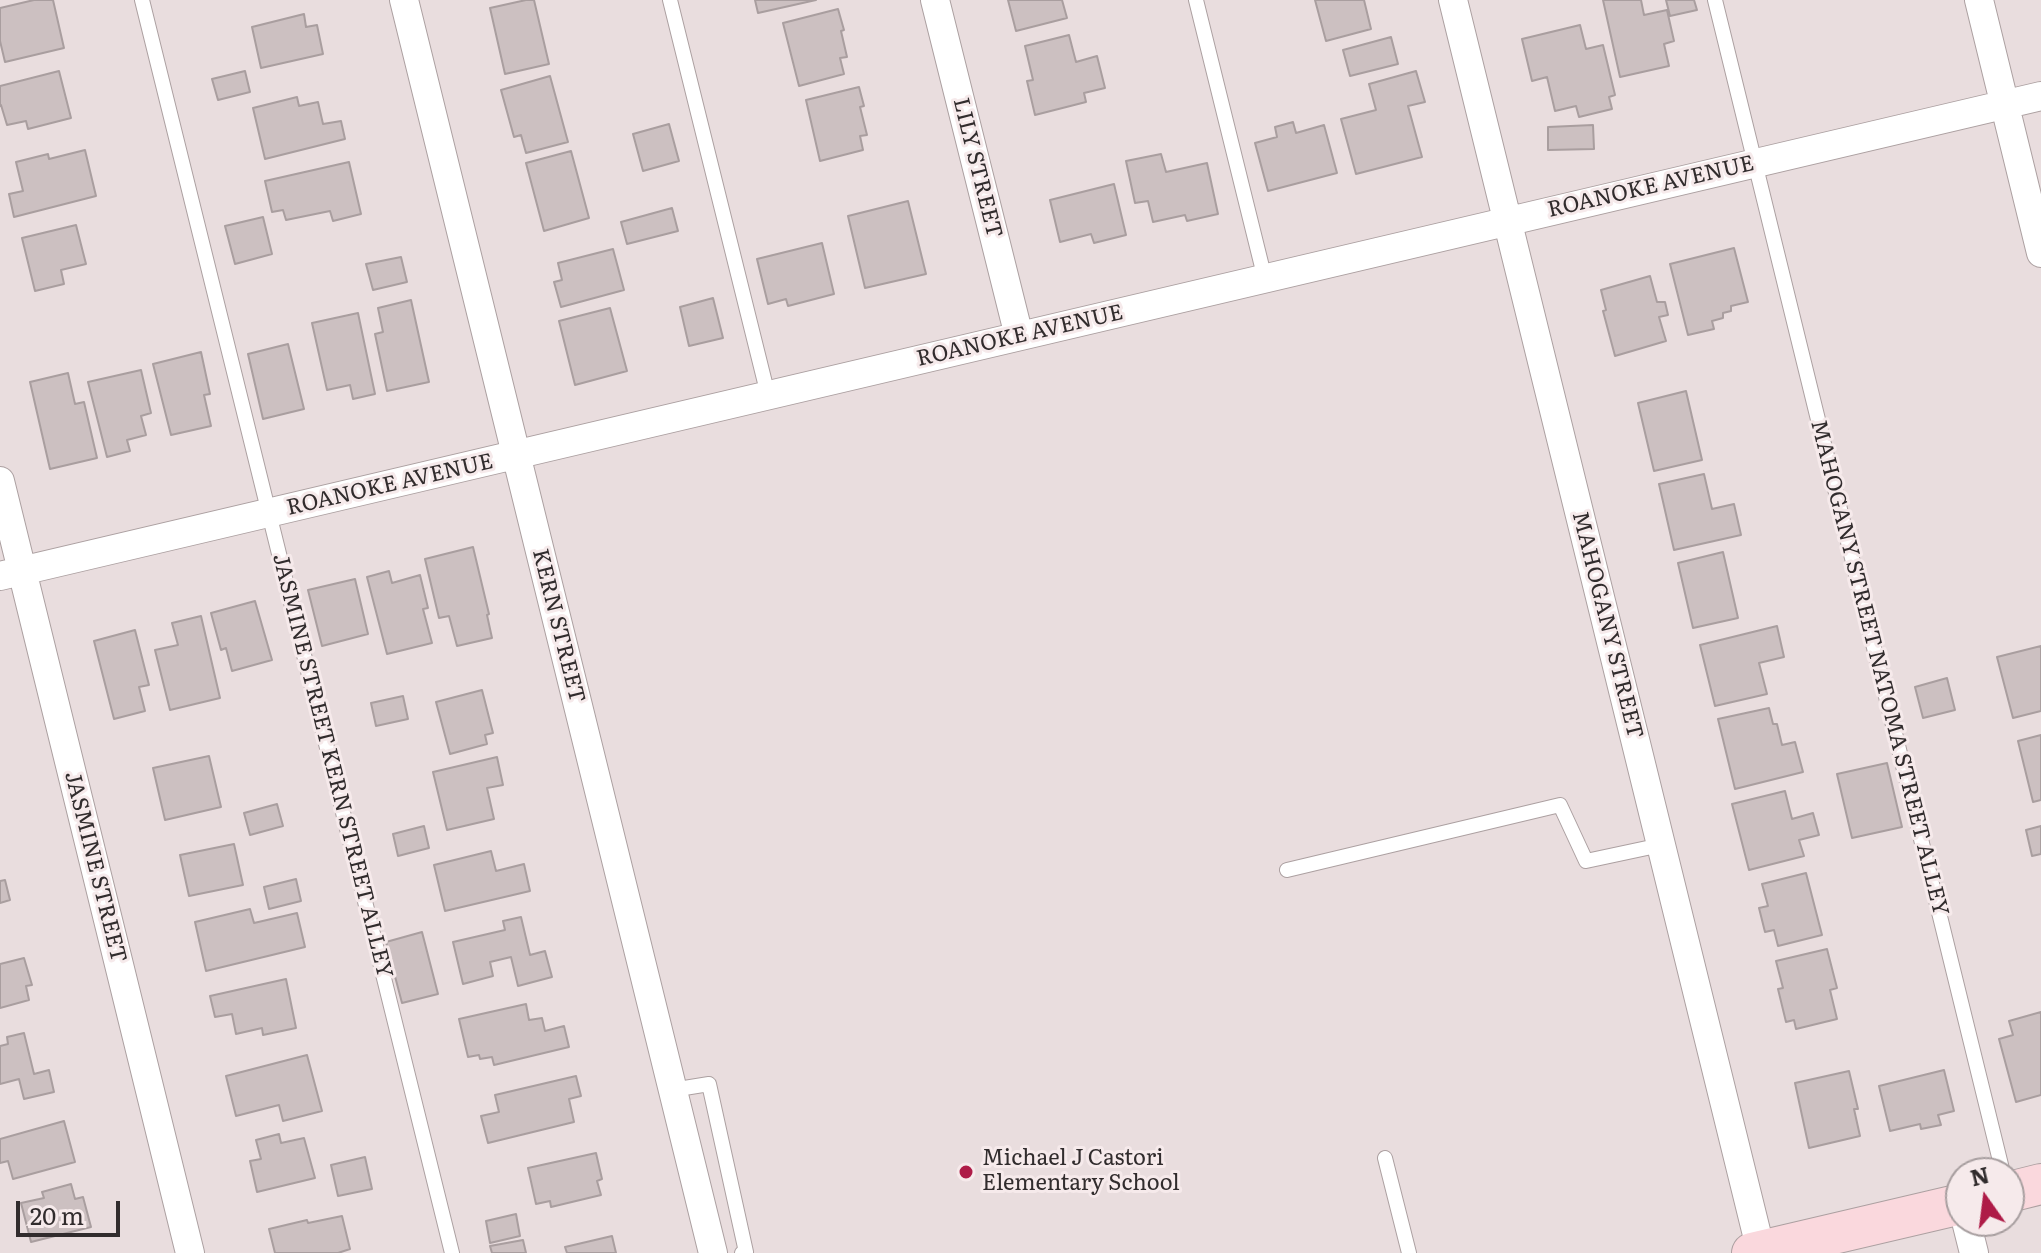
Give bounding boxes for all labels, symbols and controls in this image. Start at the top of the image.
street label: LILY STREET [947,95,1007,241]
street label: ROANOKE AVENUE [1545,150,1757,224]
street label: ROANOKE AVENUE [914,299,1126,373]
street label: MAHOGANY STREET NATOMA STREET ALLEY [1804,417,1954,919]
street label: ROANOKE AVENUE [284,448,496,522]
street label: MAHOGANY STREET [1566,509,1648,741]
street label: KERN STREET [526,546,590,706]
street label: JASMINE STREET KERN STREET ALLEY [266,551,398,981]
street label: JASMINE STREET [58,769,132,965]
place label: Michael J Castori Elementary School [982,1146,1180,1198]
north arrow [1945,1157,2025,1237]
text: N [1967,1157,1993,1193]
marker: Michael J Castori Elementary School [957,1163,975,1181]
scale bar [20,1185,124,1235]
text: 20 m [30,1197,84,1232]

